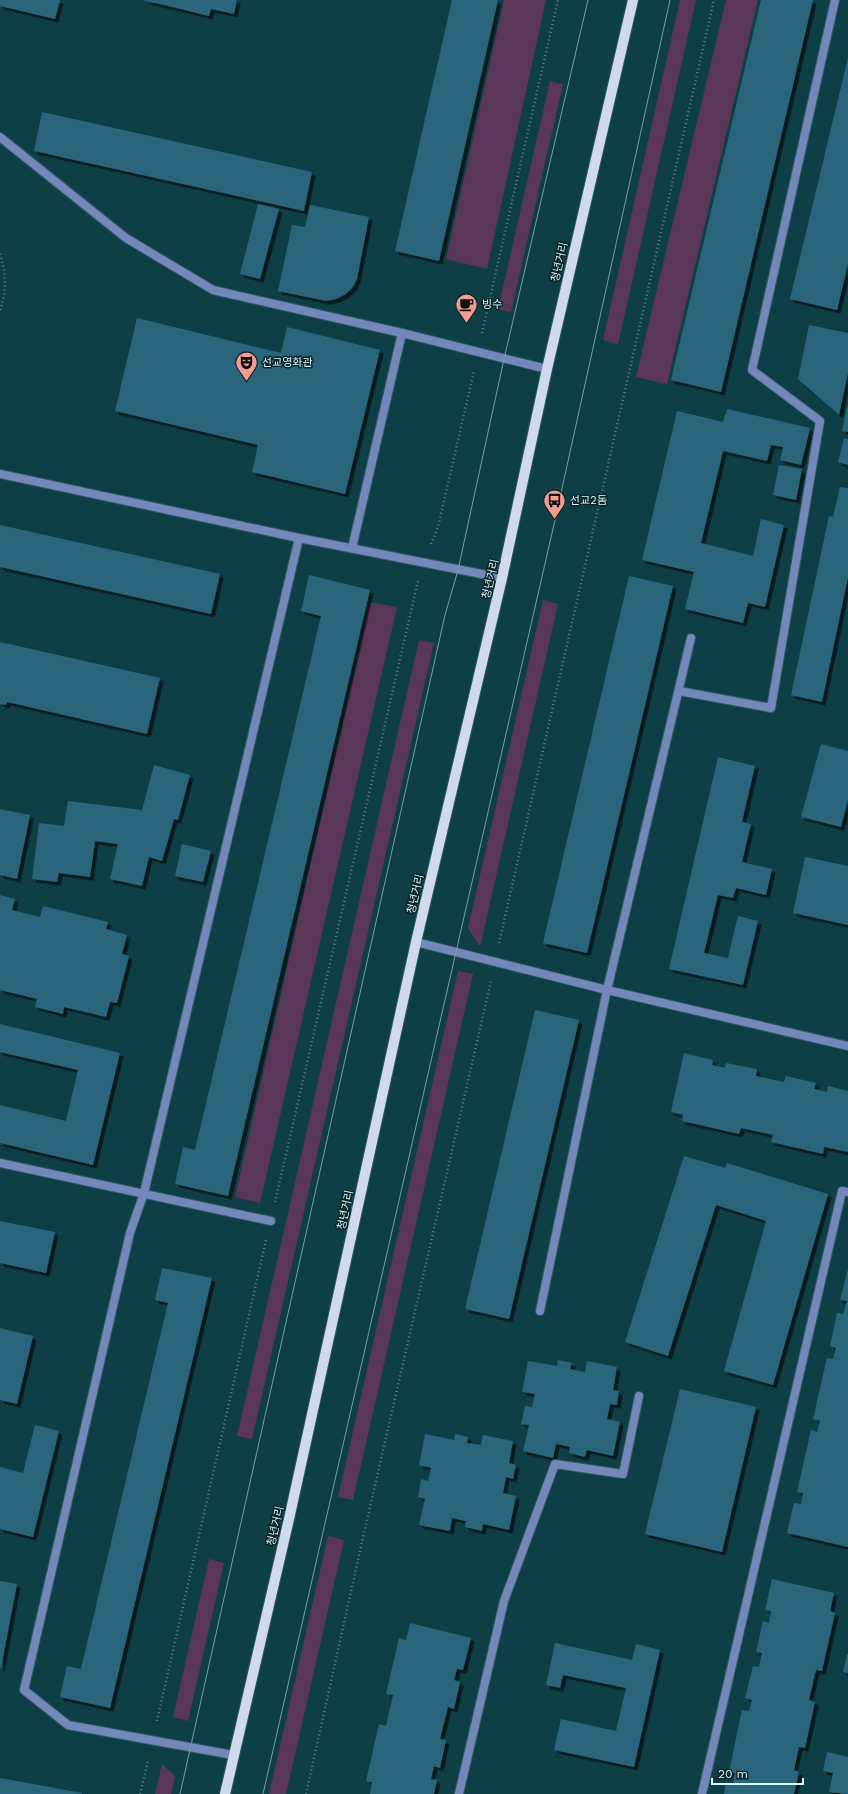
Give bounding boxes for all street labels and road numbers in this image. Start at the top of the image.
street label: 청년거리 [549,241,570,283]
street label: 청년거리 [480,558,501,600]
street label: 청년거리 [405,873,426,915]
street label: 청년거리 [335,1189,356,1231]
street label: 청년거리 [265,1505,286,1547]

